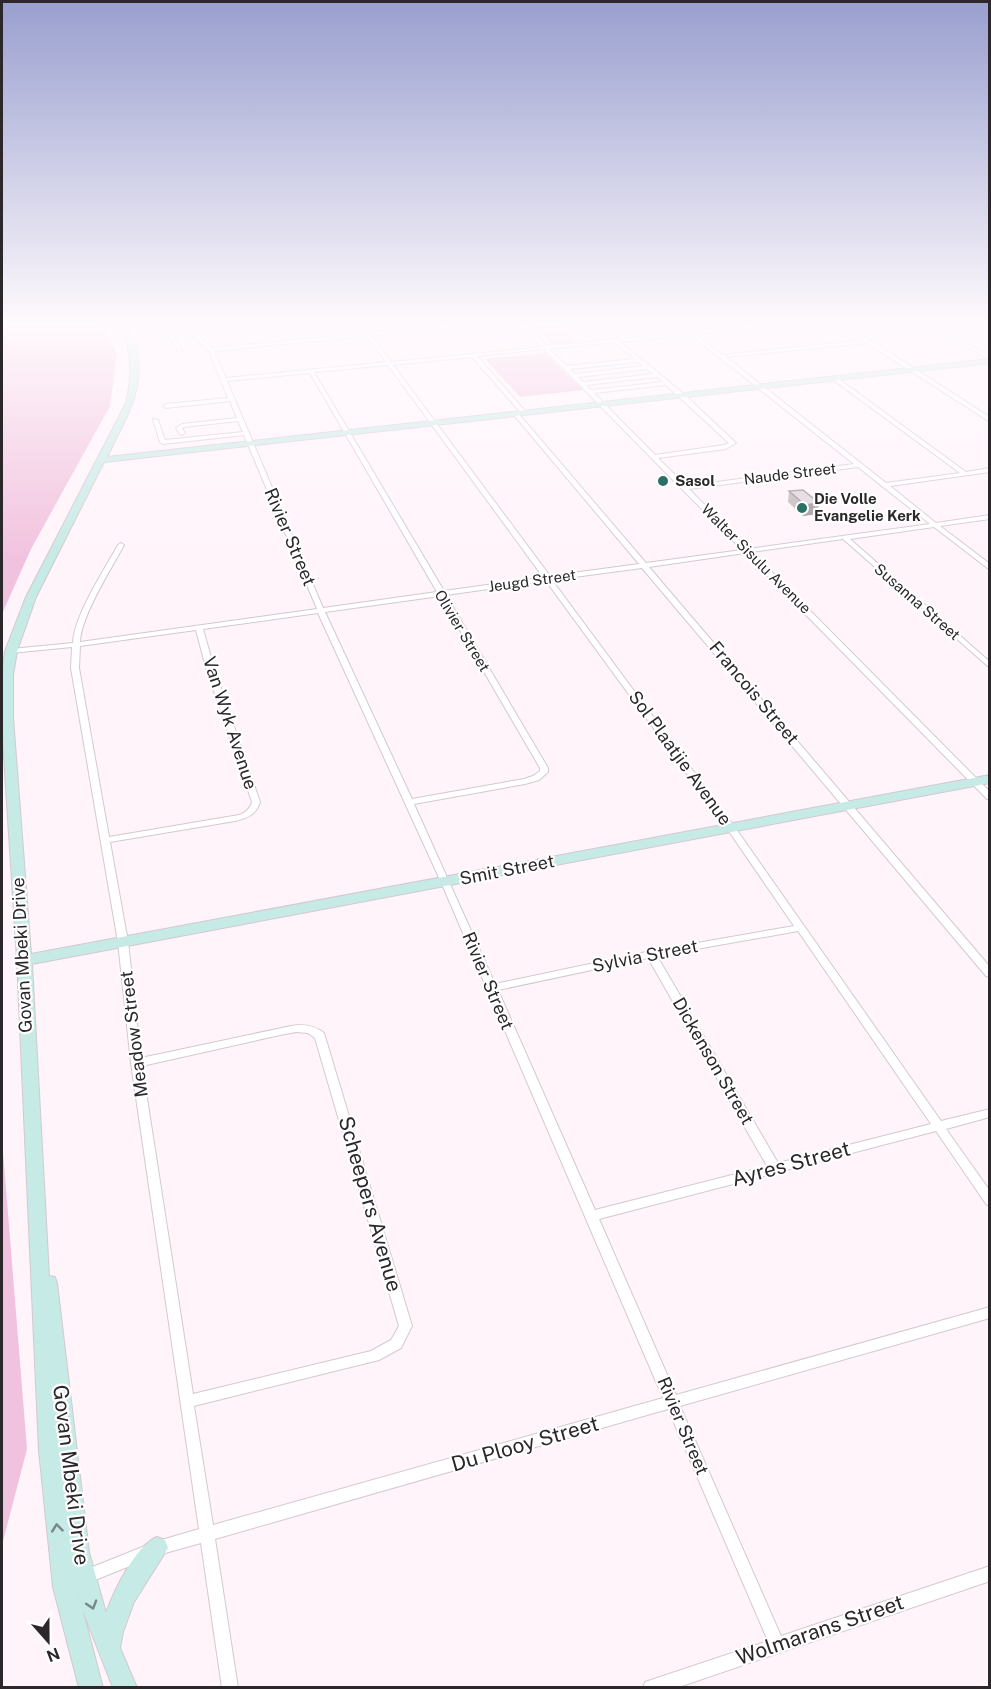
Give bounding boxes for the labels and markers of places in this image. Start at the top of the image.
place label: Sasol [675,472,715,489]
marker: Sasol [656,474,670,488]
place label: Die Volle Evangelie Kerk [814,490,921,524]
marker: Die Volle Evangelie Kerk [795,501,809,515]

